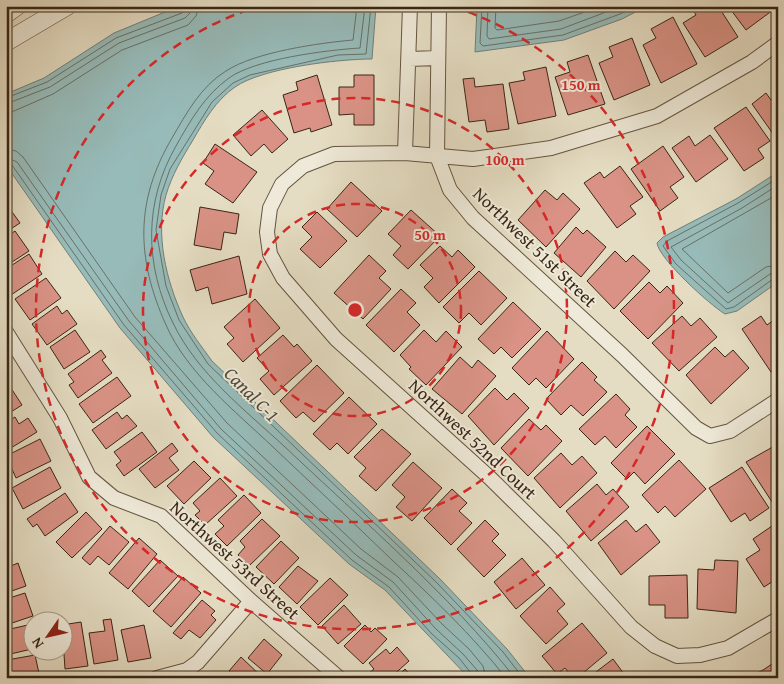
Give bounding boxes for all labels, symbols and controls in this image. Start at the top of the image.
text: 150 m [561,74,601,95]
text: 100 m [485,149,525,170]
street label: Northwest 51st Street [467,181,604,314]
text: 50 m [414,224,446,245]
centre of rings [346,301,364,319]
water label: Canal C-1 [218,360,286,428]
street label: Northwest 52nd Court [403,372,544,506]
street label: Northwest 53rd Street [164,494,307,626]
north arrow [22,612,72,662]
text: N [26,633,48,653]

